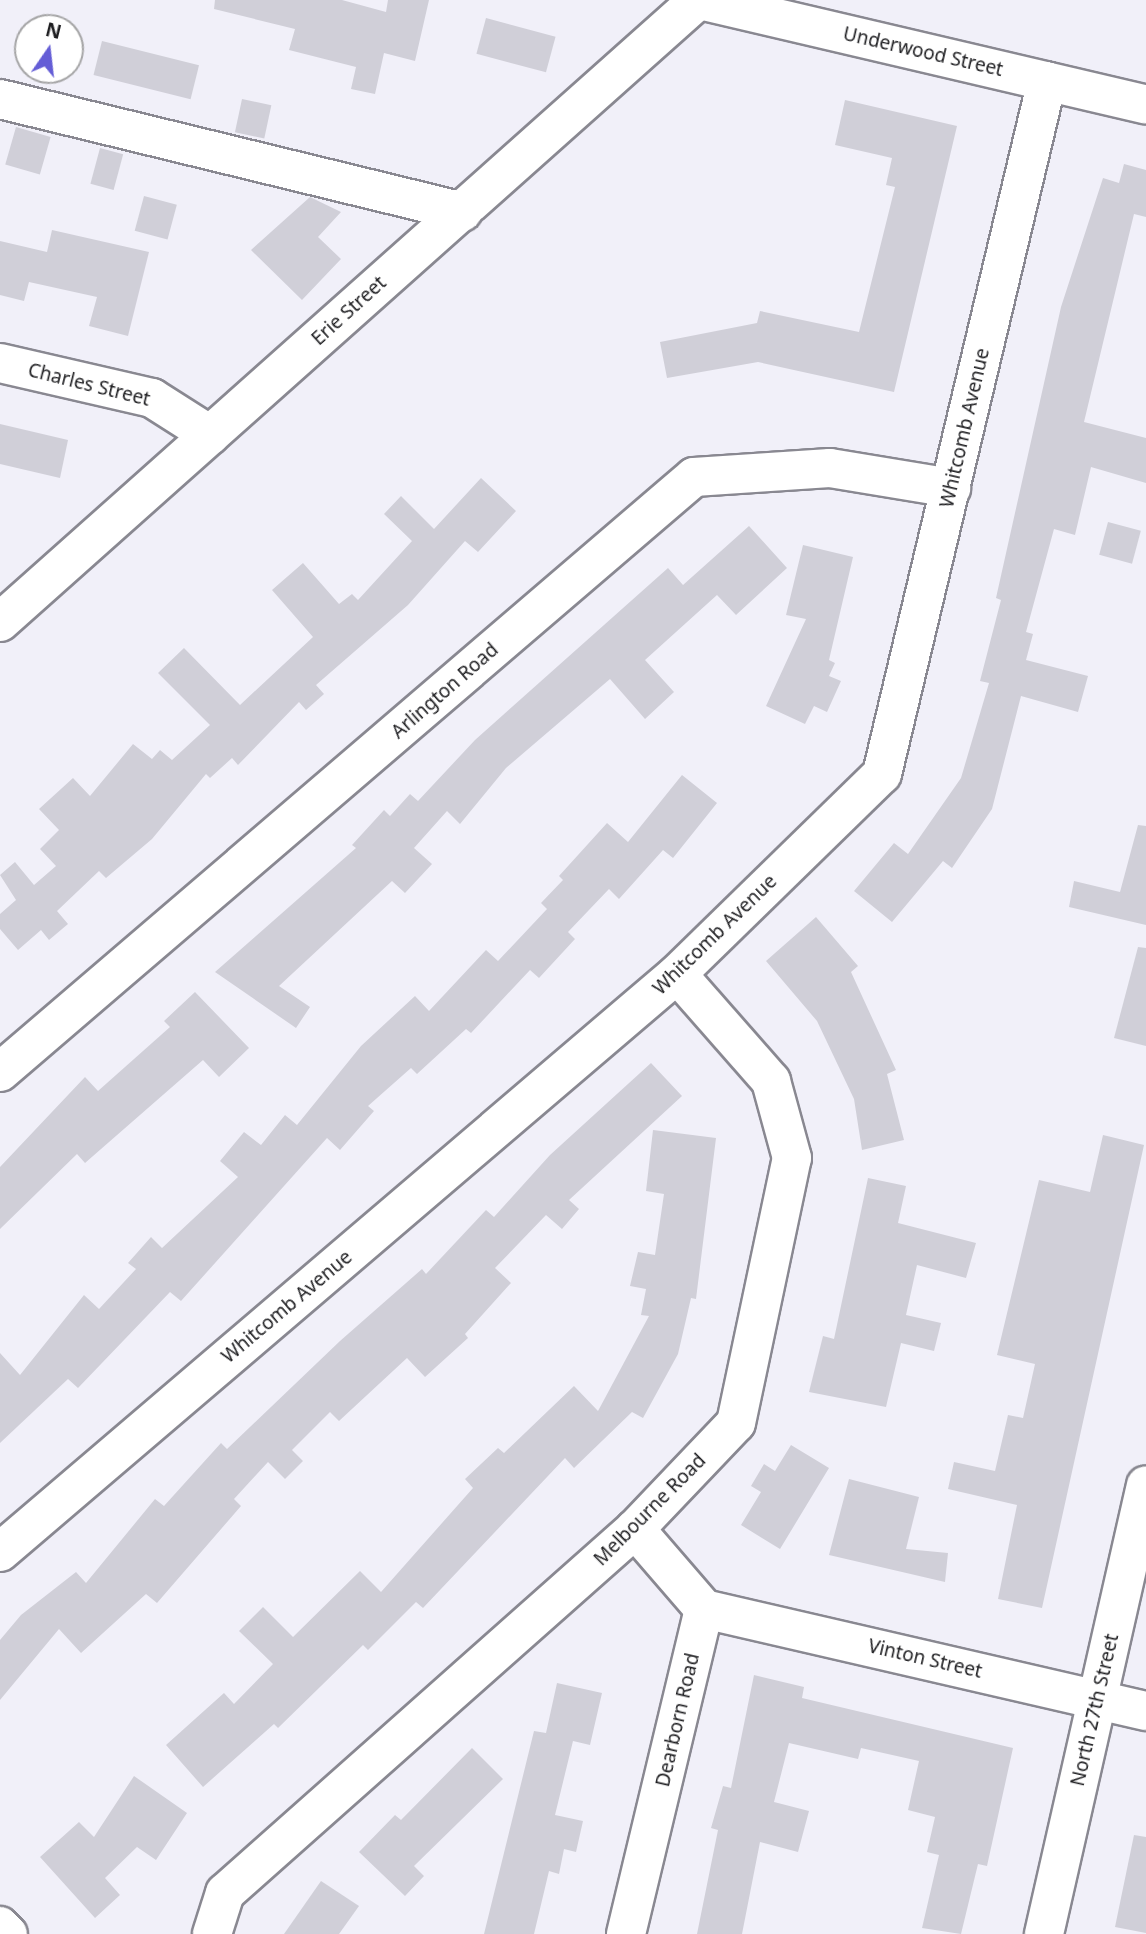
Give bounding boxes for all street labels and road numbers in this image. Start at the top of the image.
street label: Underwood Street [841,23,1005,81]
street label: Erie Street [307,272,391,350]
street label: Whitcomb Avenue [936,346,994,510]
street label: Charles Street [26,359,152,411]
street label: Arlington Road [387,638,503,744]
street label: Whitcomb Avenue [648,870,782,1000]
street label: Whitcomb Avenue [217,1246,357,1368]
street label: Melbourne Road [589,1449,711,1571]
street label: North 27th Street [1066,1632,1124,1788]
street label: Vinton Street [866,1635,984,1683]
street label: Dearborn Road [652,1651,704,1789]

